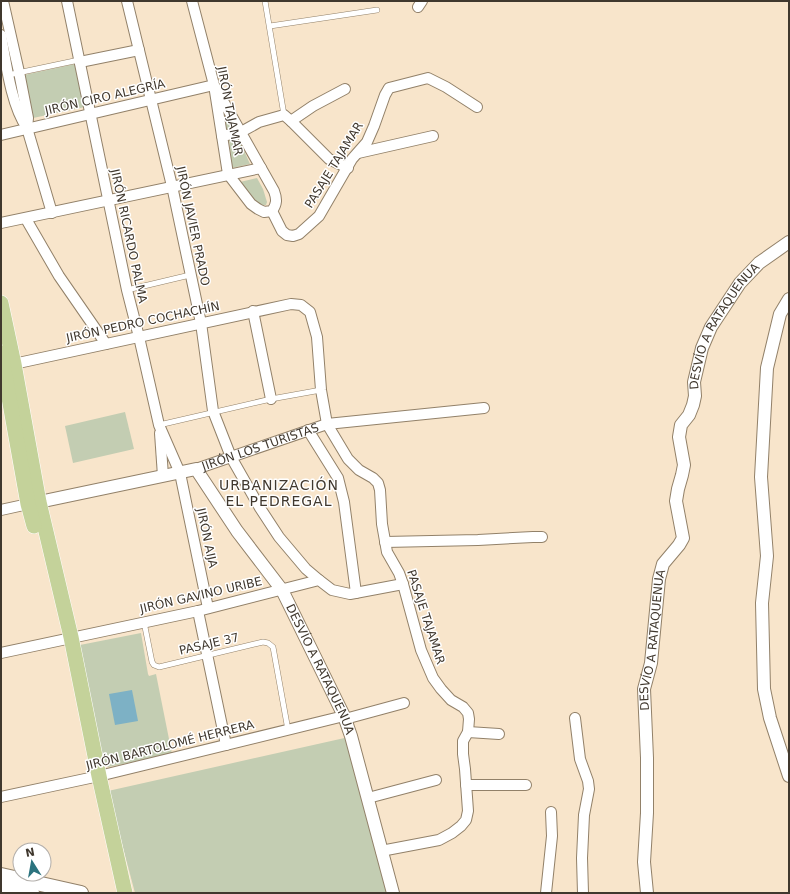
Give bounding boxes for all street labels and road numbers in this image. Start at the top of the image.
street label: JIRÓN TAJAMAR [214,64,247,157]
street label: JIRÓN CIRO ALEGRÍA [42,75,167,118]
street label: PASAJE TAJAMAR [302,119,366,211]
street label: JIRÓN JAVIER PRADO [173,164,213,287]
street label: JIRÓN RICARDO PALMA [108,166,151,305]
street label: DESVÍO A RATAQUENUA [687,260,763,390]
street label: JIRÓN PEDRO COCHACHÍN [64,298,221,345]
street label: JIRÓN LOS TURISTAS [199,420,321,474]
street label: JIRÓN AIJA [194,506,221,570]
street label: DESVÍO A RATAQUENUA [637,567,669,711]
street label: PASAJE TAJAMAR [404,568,448,666]
street label: JIRÓN GAVINO URIBE [137,573,263,616]
street label: DESVÍO A RATAQUENUA [283,602,357,737]
street label: PASAJE 37 [178,630,240,658]
street label: JIRÓN BARTOLOMÉ HERRERA [83,716,256,773]

